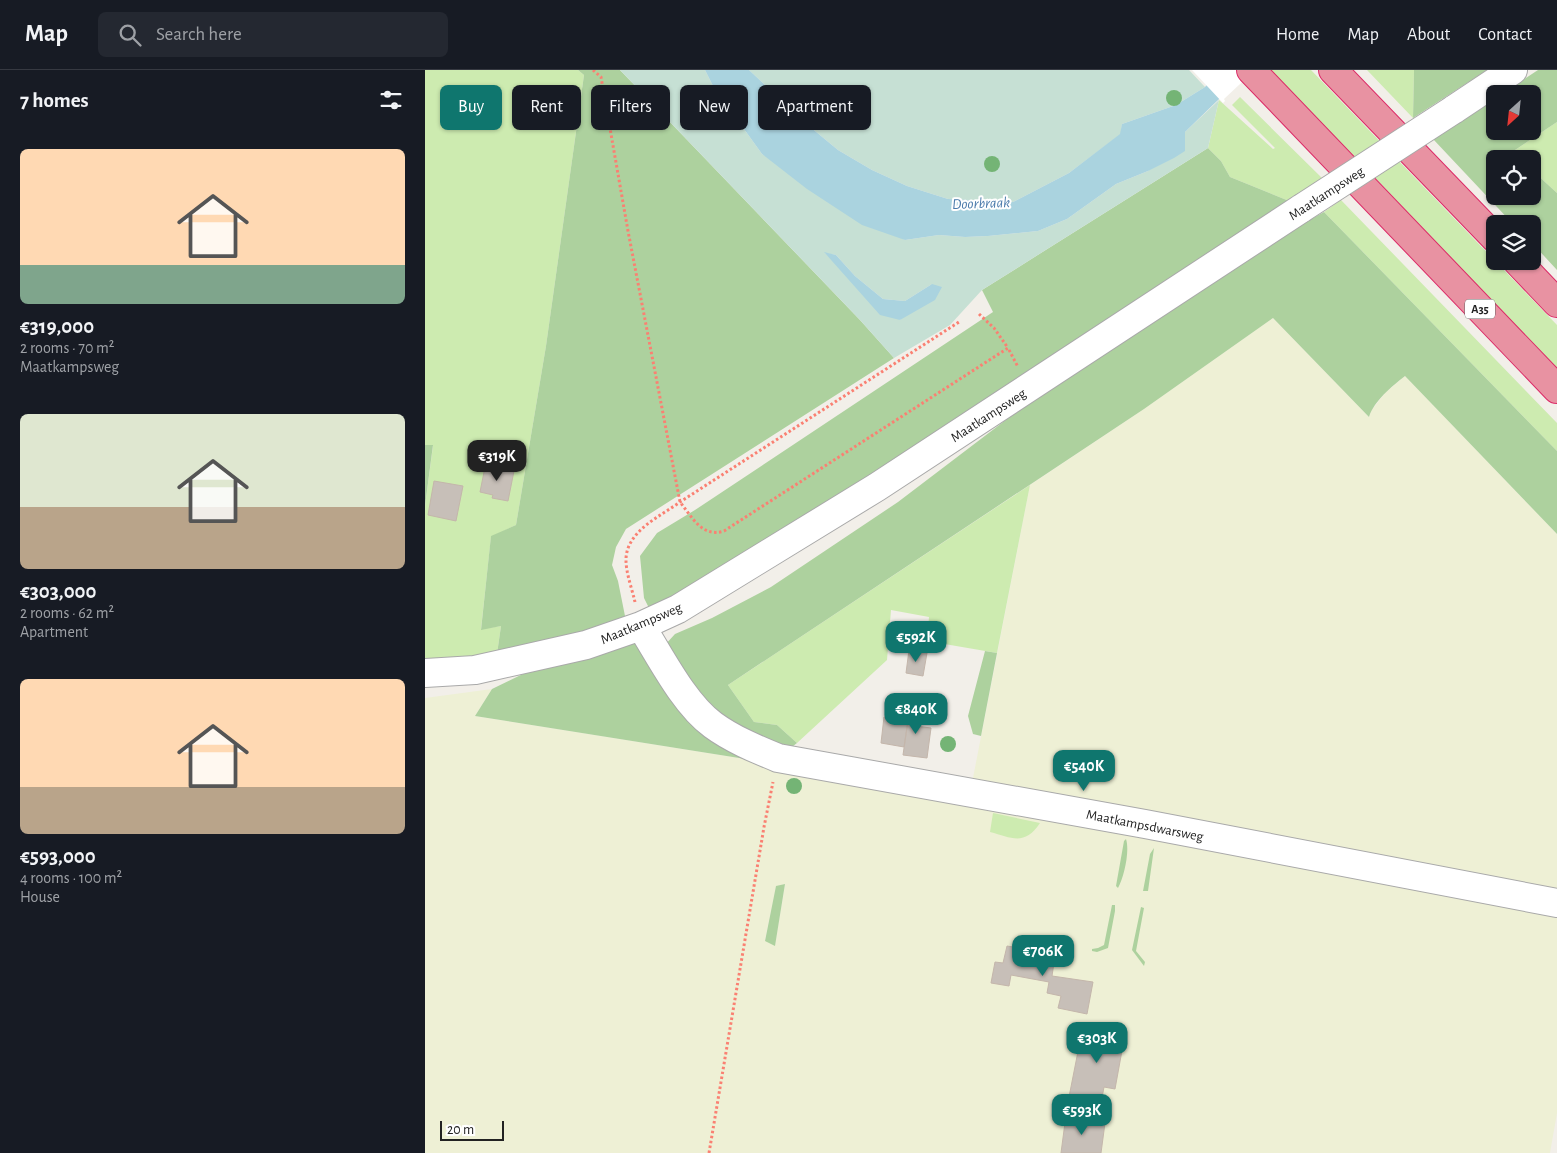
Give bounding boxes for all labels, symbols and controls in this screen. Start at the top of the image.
search box [98,12,448,57]
icon: search [116,21,144,49]
text: Map [25,22,68,46]
text: Search here [156,25,242,44]
text: Home [1276,26,1319,44]
text: Map [1347,26,1379,44]
text: About [1407,26,1450,44]
text: Contact [1478,26,1532,44]
chip: Buy [440,85,502,130]
chip: Rent [512,85,581,130]
chip: Filters [591,85,670,130]
chip: New [680,85,748,130]
chip: Apartment [758,85,871,130]
north arrow [1486,85,1541,140]
map controls [1486,85,1541,270]
icon: filters [377,86,405,114]
text: 7 homes [20,90,89,111]
button: locate [1486,150,1541,205]
street label: Maatkampsweg [1286,164,1367,223]
icon: home [168,181,258,271]
water label: Doorbraak [952,195,1010,212]
button: layers [1486,215,1541,270]
road number: A35 [1465,300,1495,318]
text: €319,000 [20,316,94,337]
text: 2 rooms · 70 m² [20,340,114,356]
text: Maatkampsweg [20,359,119,375]
street label: Maatkampsweg [948,386,1029,445]
pin: €319K [462,440,532,482]
icon: home [168,446,258,536]
text: €319K [478,448,516,464]
text: €303,000 [20,581,96,602]
street label: Maatkampsweg [599,600,684,647]
text: 2 rooms · 62 m² [20,605,114,621]
pin: €592K [881,620,951,663]
text: Apartment [20,624,88,640]
text: €592K [897,629,936,645]
pin: €840K [881,692,951,735]
text: €840K [895,701,937,717]
icon: home [168,711,258,801]
pin: €540K [1049,750,1119,792]
text: €540K [1064,758,1104,774]
street label: Maatkampsdwarsweg [1085,808,1205,844]
text: €593,000 [20,846,96,867]
text: 4 rooms · 100 m² [20,870,122,886]
text: House [20,889,60,905]
pin: €706K [1008,934,1078,977]
text: €706K [1023,943,1063,959]
pin: €303K [1062,1022,1132,1064]
text: €303K [1078,1030,1116,1046]
pin: €593K [1047,1094,1117,1136]
text: €593K [1063,1102,1101,1118]
scale bar [440,1118,504,1141]
text: 20 m [447,1123,474,1137]

